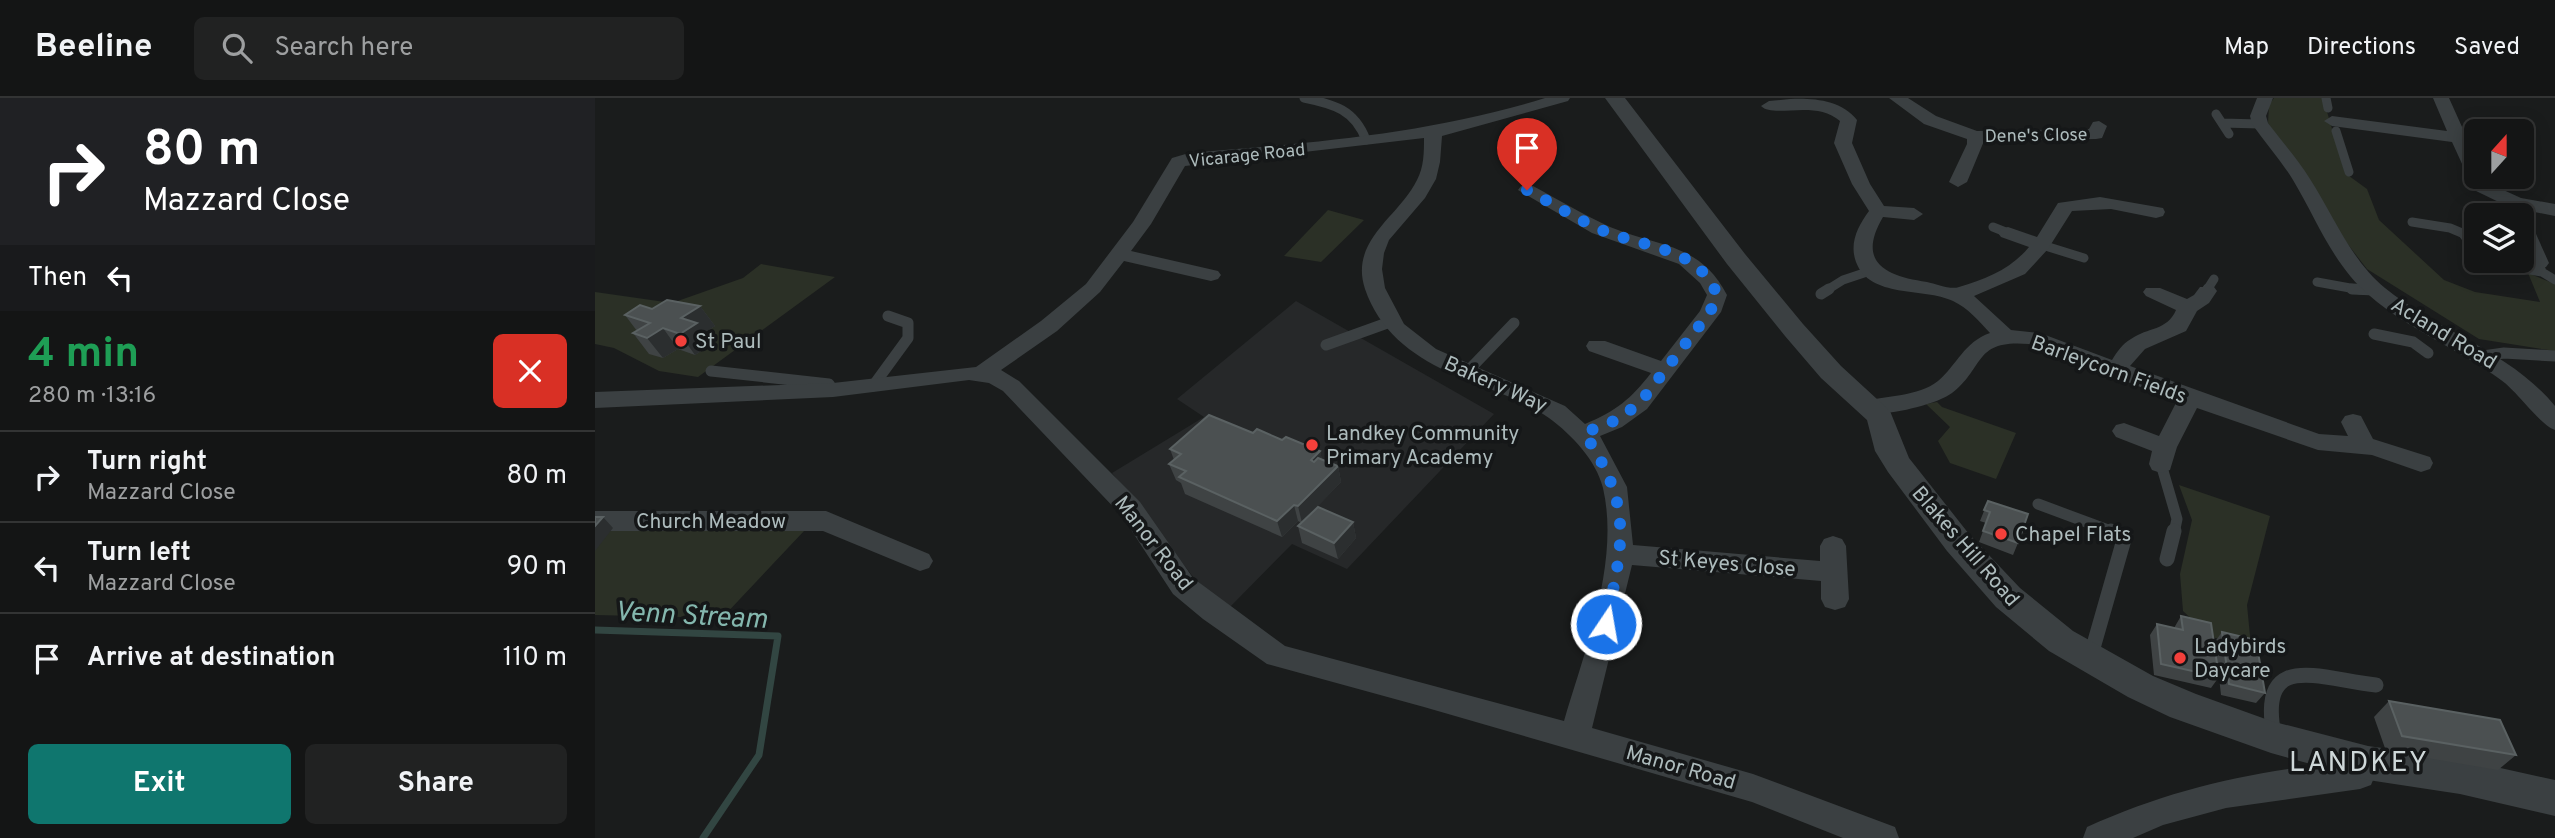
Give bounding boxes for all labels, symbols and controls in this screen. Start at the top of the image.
search box [194,17,684,80]
text: Beeline [35,27,152,69]
icon: search [218,29,256,67]
text: Search here [274,32,413,65]
text: Map [2224,33,2269,63]
text: Directions [2307,33,2416,63]
text: Saved [2454,33,2520,63]
pin [1497,118,1557,190]
north arrow [2464,119,2534,189]
map controls [2464,119,2534,273]
text: 80 m [143,121,260,183]
street label: Dene's Close [1984,124,2088,149]
icon: right [28,126,119,217]
icon: arrive [1508,129,1546,167]
street label: Vicarage Road [1188,139,1306,174]
text: Mazzard Close [143,182,350,222]
button: layers [2464,203,2534,273]
icon: left [101,259,139,297]
text: Then [28,262,87,295]
street label: Acland Road [2385,292,2501,376]
text: 4 min [28,329,139,382]
place label: St Paul [695,329,761,356]
street label: Barleycorn Fields [2027,330,2190,411]
marker: St Paul [673,333,689,349]
button: close [493,334,567,408]
street label: Bakery Way [1440,351,1551,420]
text: 280 m · 13:16 [28,382,156,411]
place label: Landkey Community Primary Academy [1326,421,1519,472]
marker: Landkey Community Primary Academy [1304,437,1320,453]
text: Turn right [87,446,207,479]
icon: right [28,458,66,496]
text: 80 m [507,460,567,493]
text: Mazzard Close [87,479,236,508]
street label: Blakes Hill Road [1905,481,2025,613]
street label: Manor Road [1107,491,1198,597]
street label: Church Meadow [636,509,786,536]
place label: Chapel Flats [2015,522,2131,549]
marker: Chapel Flats [1993,526,2009,542]
text: Turn left [87,537,191,570]
street label: St Keyes Close [1657,545,1797,584]
icon: left [28,549,66,587]
text: 90 m [507,551,567,584]
text: Mazzard Close [87,570,236,599]
position arrow [1569,587,1643,661]
water label: Venn Stream [613,595,768,639]
place label: Ladybirds Daycare [2194,634,2286,685]
icon: arrive [28,640,66,678]
text: Arrive at destination [87,642,335,675]
text: 110 m [503,642,567,675]
marker: Ladybirds Daycare [2172,650,2188,666]
street label: Manor Road [1623,740,1739,797]
button: Exit [28,744,291,824]
button: Share [305,744,567,824]
district label: LANDKEY [2289,746,2429,782]

